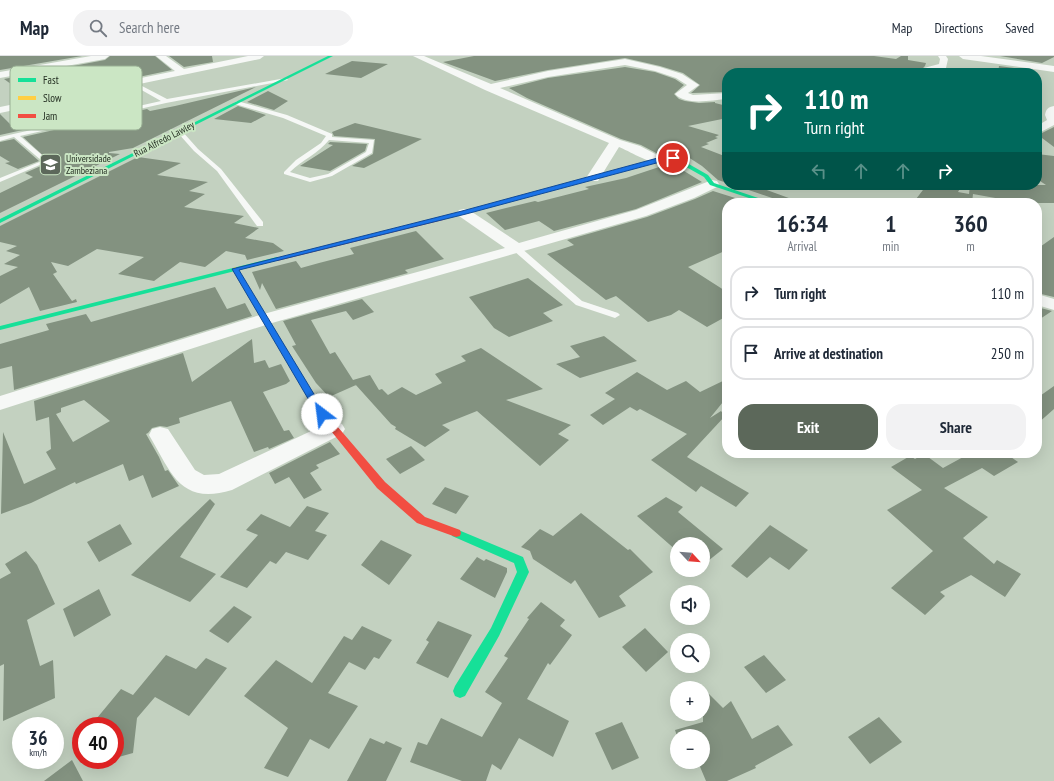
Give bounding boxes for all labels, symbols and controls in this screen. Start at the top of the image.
search box [73,10,353,46]
text: Map [20,16,49,40]
icon: search [87,17,109,39]
text: Search here [119,18,180,37]
text: Map [892,19,912,37]
text: Directions [934,19,983,37]
text: Saved [1005,19,1034,37]
legend [10,66,142,130]
text: Fast [43,73,59,87]
text: 110 m [804,80,868,117]
icon: right [738,84,790,136]
text: Slow [43,91,62,105]
text: Jam [42,109,57,123]
text: Turn right [804,116,864,139]
street label: Rua Alfredo Lawley [132,118,197,160]
pin [656,141,690,175]
icon: arrive [662,147,684,169]
school or university icon: Universidade Zambeziana [38,151,64,177]
place label: Universidade Zambeziana [66,152,111,177]
icon: left [808,160,830,182]
icon: ahead [850,160,872,182]
icon: ahead [892,160,914,182]
icon: right [934,160,956,182]
text: 16:34 [776,208,828,239]
text: 1 [885,208,896,239]
text: 360 [953,208,988,239]
text: Arrival [787,238,817,255]
text: min [882,238,899,255]
text: m [966,238,975,255]
icon: right [740,282,762,304]
text: Turn right [774,284,826,303]
text: 110 m [991,284,1024,303]
icon: arrive [740,342,762,364]
text: Arrive at destination [774,344,883,363]
text: 250 m [991,344,1024,363]
position arrow [301,393,343,435]
button: Exit [738,404,878,450]
button: Share [886,404,1026,450]
north arrow [670,537,710,577]
map controls [670,537,710,769]
button: sound [670,585,710,625]
button: search [670,633,710,673]
button: + [670,681,710,721]
speed limit sign: 40 [72,717,124,769]
text: 36 [28,725,48,751]
button: − [670,729,710,769]
text: km/h [29,746,47,759]

